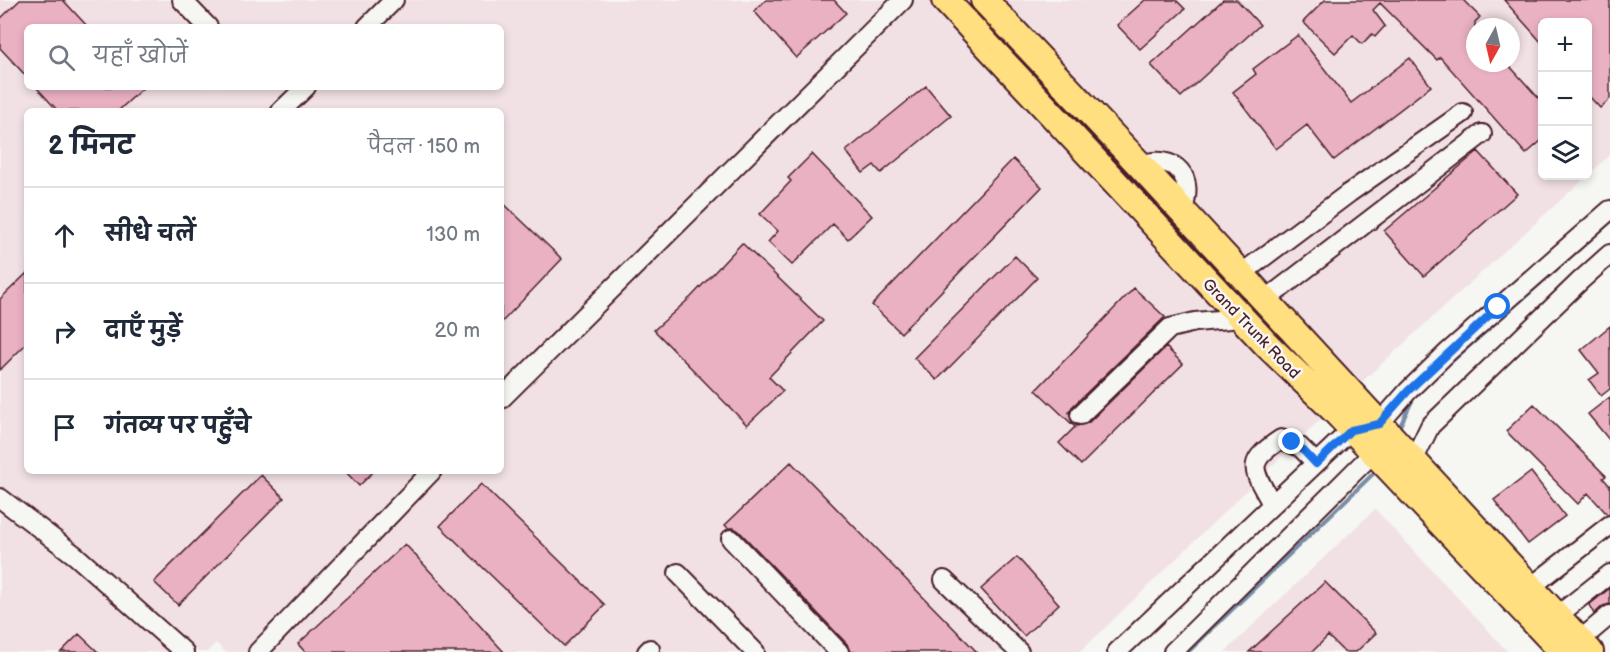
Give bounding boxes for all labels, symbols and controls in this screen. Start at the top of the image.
north arrow [1466,18,1520,72]
map controls [1538,18,1592,180]
button: + [1538,18,1592,72]
search box [24,24,504,90]
icon: search [45,41,78,74]
text: यहाँ खोजें [93,43,188,70]
button: − [1538,72,1592,126]
button: layers [1538,126,1592,180]
text: 2 मिनट [48,131,134,162]
text: पैदल · 150 m [368,135,480,159]
icon: ahead [48,219,81,252]
text: सीधे चलें [105,221,195,248]
text: 130 m [426,223,480,247]
street label: Grand Trunk Road [1198,275,1304,383]
route start [1484,293,1510,319]
icon: right [48,315,81,348]
text: दाएँ मुड़ें [105,317,182,344]
text: 20 m [435,319,480,343]
icon: arrive [48,411,81,444]
text: गंतव्य पर पहुँचे [105,413,251,440]
route end [1278,428,1304,454]

